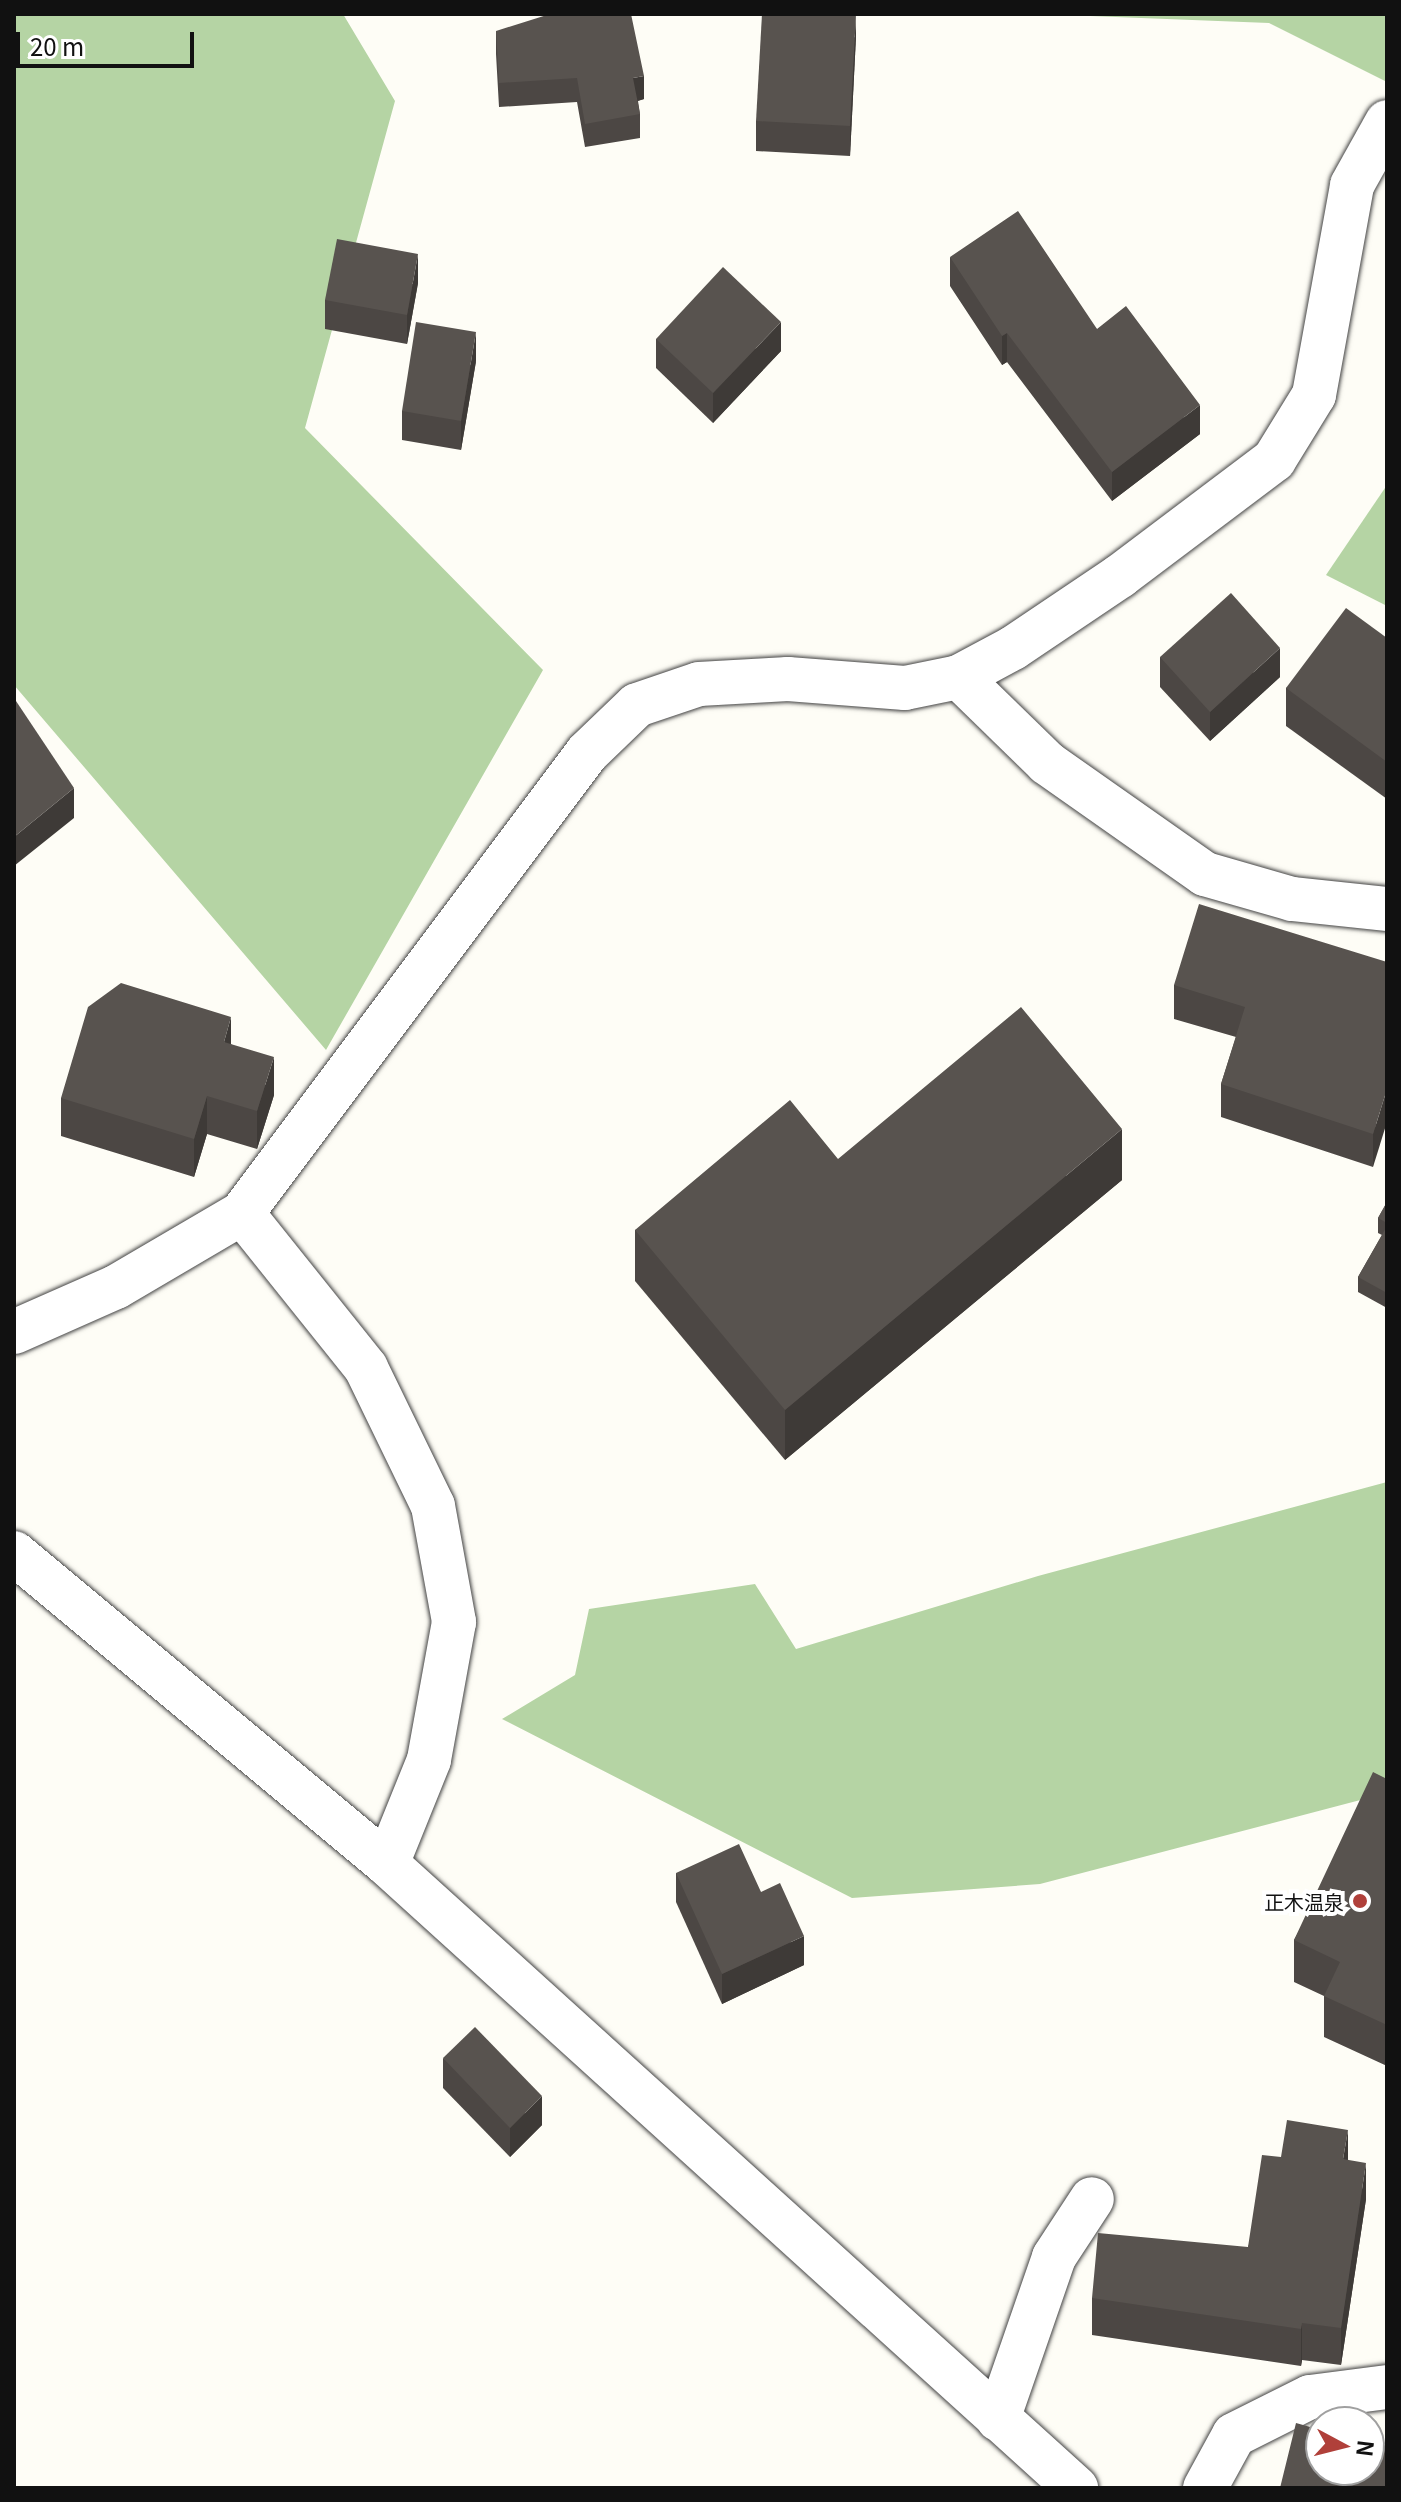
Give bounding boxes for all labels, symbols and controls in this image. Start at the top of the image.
scale bar [20,16,198,66]
text: 20 m [30,28,84,63]
place label: 正木温泉 [1264,1889,1344,1913]
marker: 正木温泉 [1351,1892,1369,1910]
north arrow [1305,2406,1385,2486]
text: N [1350,2439,1384,2459]

